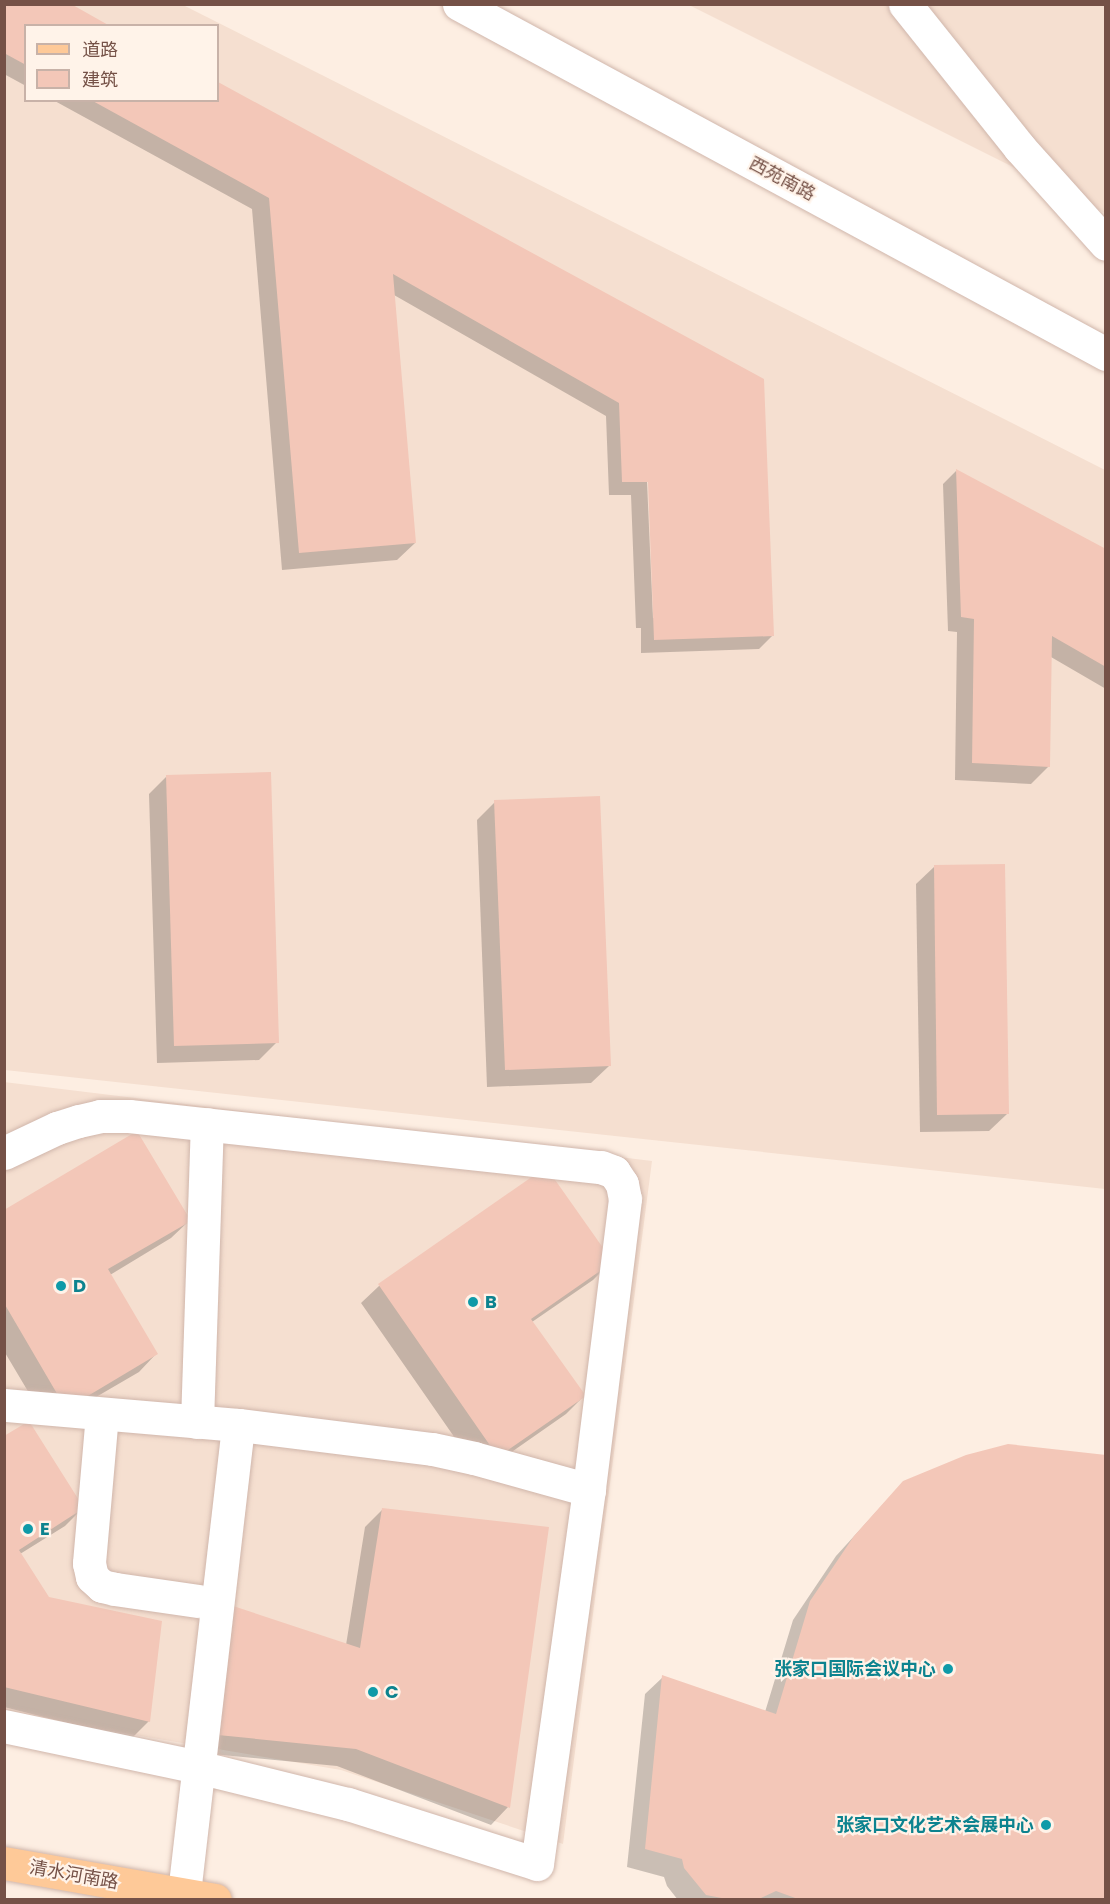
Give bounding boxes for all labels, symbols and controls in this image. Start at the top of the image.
legend [24,24,219,102]
text: 道路 [82,37,118,62]
text: 建筑 [82,67,118,92]
street label: 西苑南路 [745,153,819,205]
place label: D [73,1275,86,1297]
marker: D [54,1279,68,1293]
place label: B [485,1291,497,1313]
marker: B [466,1295,480,1309]
place label: E [40,1518,50,1540]
marker: E [21,1522,35,1536]
place label: 张家口国际会议中心 [774,1658,936,1680]
marker: 张家口国际会议中心 [941,1662,955,1676]
place label: C [385,1681,399,1703]
marker: C [366,1685,380,1699]
place label: 张家口文化艺术会展中心 [836,1814,1034,1836]
marker: 张家口文化艺术会展中心 [1039,1818,1053,1832]
street label: 清水河南路 [28,1857,120,1893]

